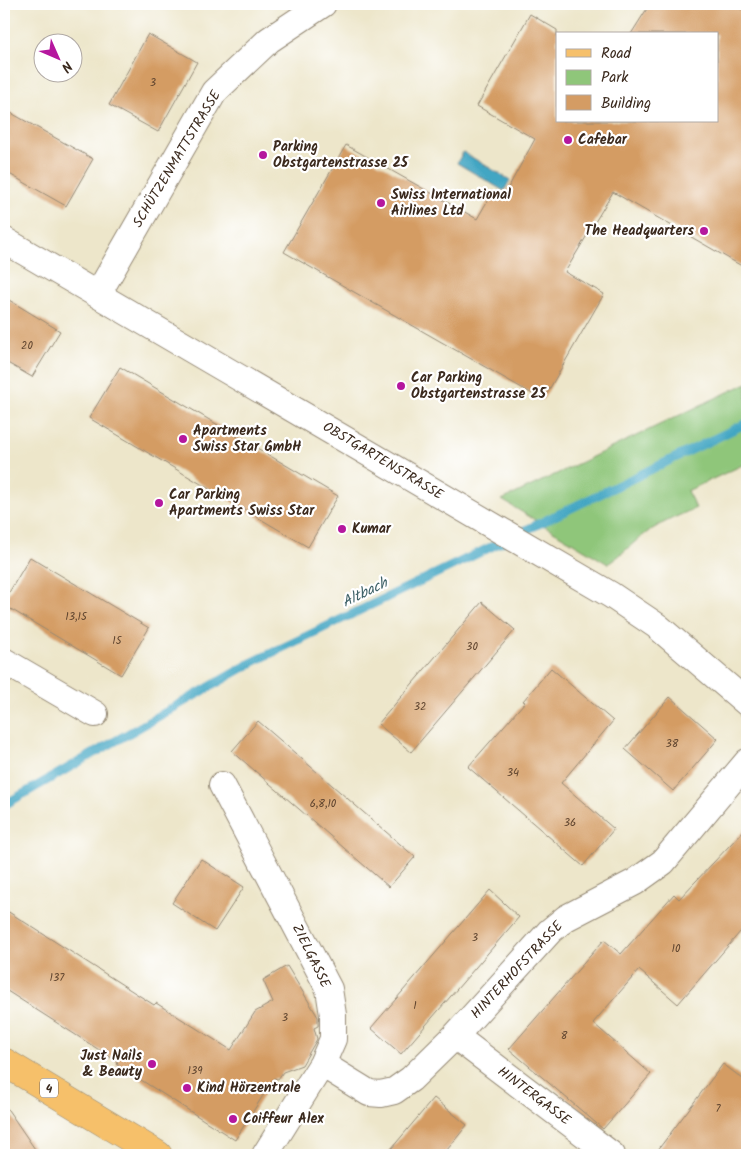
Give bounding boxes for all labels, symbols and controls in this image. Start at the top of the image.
north arrow [32,32,82,82]
legend [556,32,718,122]
text: Road [601,42,632,66]
text: N [55,56,77,78]
text: Park [601,66,629,90]
house number: 3 [150,74,156,92]
street label: SCHÜTZENMATTSTRASSE [127,86,227,232]
text: Building [601,92,651,116]
place label: Cafebar [578,129,628,151]
marker: Cafebar [562,134,574,146]
place label: Parking Obstgartenstrasse 25 [273,136,410,174]
marker: Parking Obstgartenstrasse 25 [257,149,269,161]
place label: Swiss International Airlines Ltd [391,184,511,222]
marker: Swiss International Airlines Ltd [375,197,387,209]
place label: The Headquarters [585,220,694,242]
marker: The Headquarters [698,225,710,237]
house number: 20 [21,337,33,355]
place label: Car Parking Obstgartenstrasse 25 [411,367,548,405]
marker: Car Parking Obstgartenstrasse 25 [395,380,407,392]
street label: OBSTGARTENSTRASSE [318,416,448,506]
place label: Apartments Swiss Star GmbH [193,420,301,458]
marker: Apartments Swiss Star GmbH [177,433,189,445]
place label: Car Parking Apartments Swiss Star [169,484,315,522]
marker: Car Parking Apartments Swiss Star [153,497,165,509]
place label: Kumar [352,518,392,540]
marker: Kumar [336,523,348,535]
water label: Altbach [338,571,394,614]
house number: 13,15 [65,608,88,626]
house number: 15 [112,632,123,650]
house number: 30 [466,638,478,656]
house number: 32 [414,698,426,716]
house number: 38 [666,735,679,753]
house number: 34 [507,764,519,782]
house number: 6,8,10 [310,795,337,813]
house number: 36 [564,814,576,832]
street label: HINTERHOFSTRASSE [466,915,569,1024]
street label: ZIELGASSE [286,920,336,993]
house number: 3 [472,929,478,947]
house number: 10 [672,940,681,958]
house number: 137 [50,969,65,987]
house number: 1 [413,997,417,1015]
house number: 3 [282,1009,288,1027]
house number: 8 [561,1027,568,1045]
place label: Just Nails & Beauty [80,1045,143,1083]
marker: Just Nails & Beauty [146,1058,158,1070]
street label: HINTERGASSE [493,1061,576,1132]
house number: 139 [187,1062,203,1080]
place label: Kind Hörzentrale [197,1077,301,1099]
road number: 4 [40,1078,58,1098]
marker: Kind Hörzentrale [181,1082,193,1094]
house number: 7 [715,1100,721,1118]
place label: Coiffeur Alex [243,1108,324,1130]
marker: Coiffeur Alex [227,1113,239,1125]

